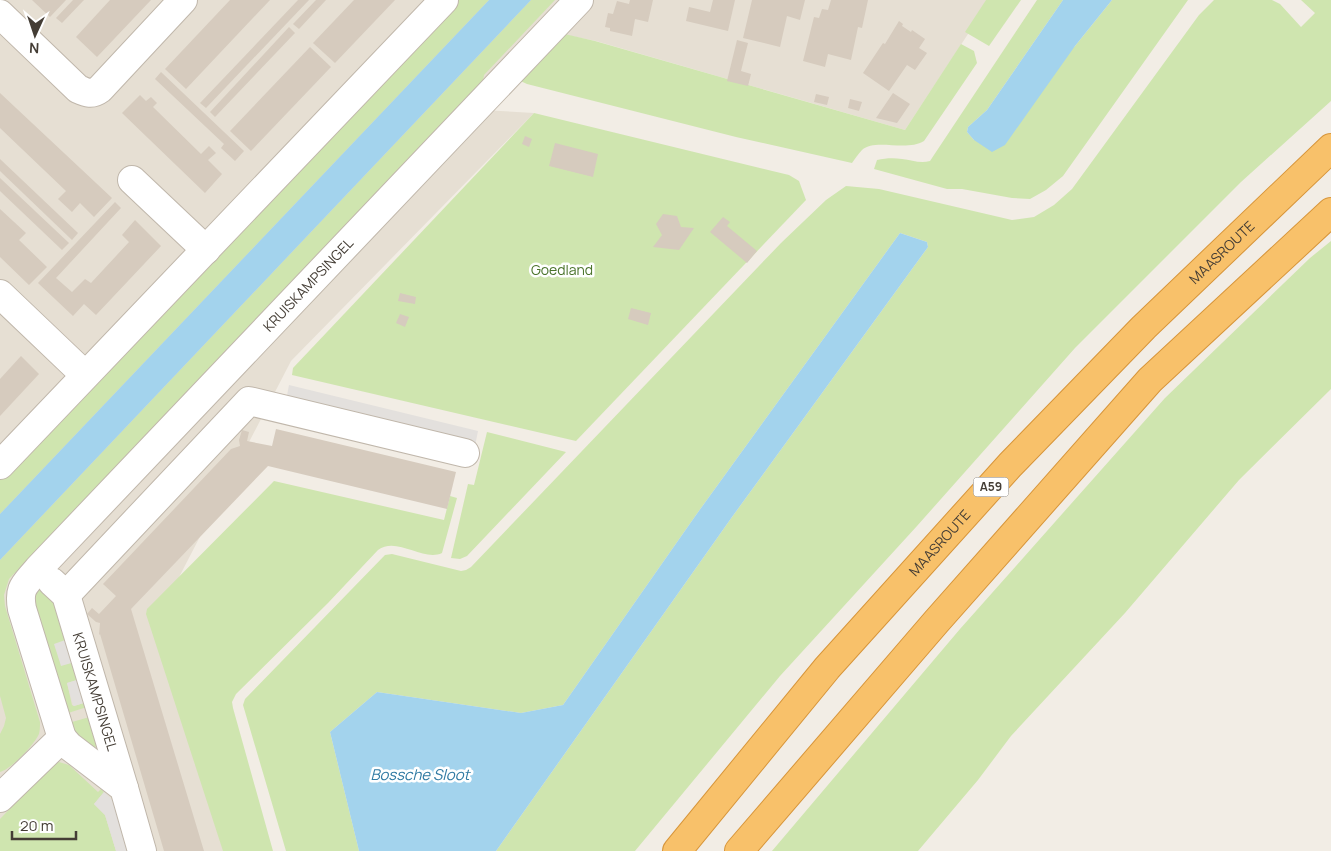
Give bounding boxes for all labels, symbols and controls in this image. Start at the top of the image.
north arrow [10,10,60,60]
text: N [29,39,40,58]
street label: MAASROUTE [1185,216,1258,288]
street label: KRUISKAMPSINGEL [259,233,357,336]
park label: Goedland [531,260,593,279]
road number: A59 [974,478,1008,497]
street label: MAASROUTE [904,505,974,580]
street label: KRUISKAMPSINGEL [69,630,122,753]
water label: Bossche Sloot [370,764,472,785]
scale bar [12,808,76,840]
text: 20 m [20,815,53,836]

